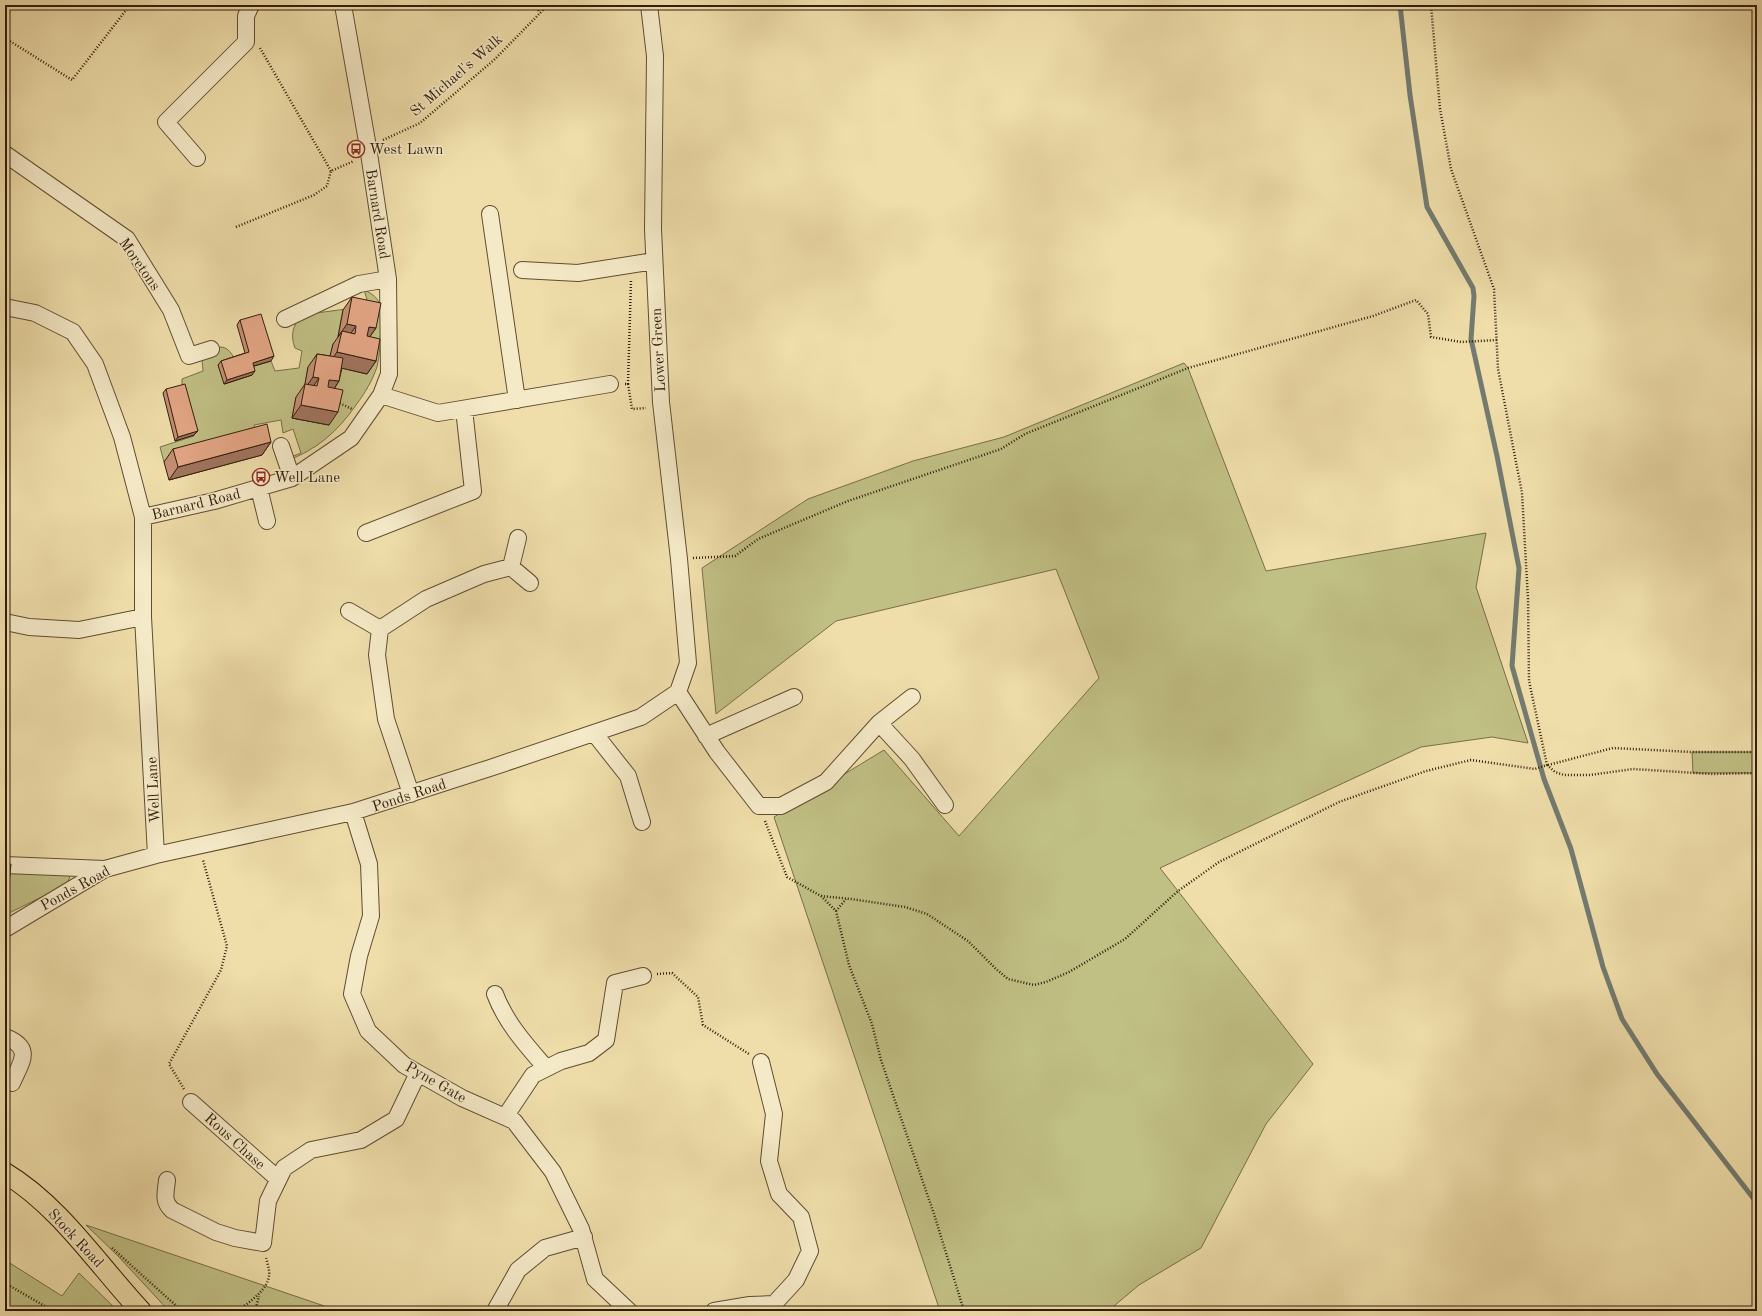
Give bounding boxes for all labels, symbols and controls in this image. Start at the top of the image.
street label: St Michael's Walk [408,32,506,120]
bus stop icon: West Lawn [346,139,366,159]
place label: West Lawn [369,143,443,158]
street label: Barnard Road [362,168,391,261]
street label: Moretons [115,236,162,294]
street label: Lower Green [650,307,669,392]
bus stop icon: Well Lane [251,467,271,487]
place label: Well Lane [274,471,340,486]
street label: Barnard Road [150,487,242,524]
street label: Well Lane [145,756,164,823]
street label: Ponds Road [371,777,449,815]
street label: Ponds Road [38,864,113,915]
street label: Pyne Gate [402,1060,468,1107]
street label: Rous Chase [201,1111,267,1173]
street label: Stock Road [44,1207,106,1271]

